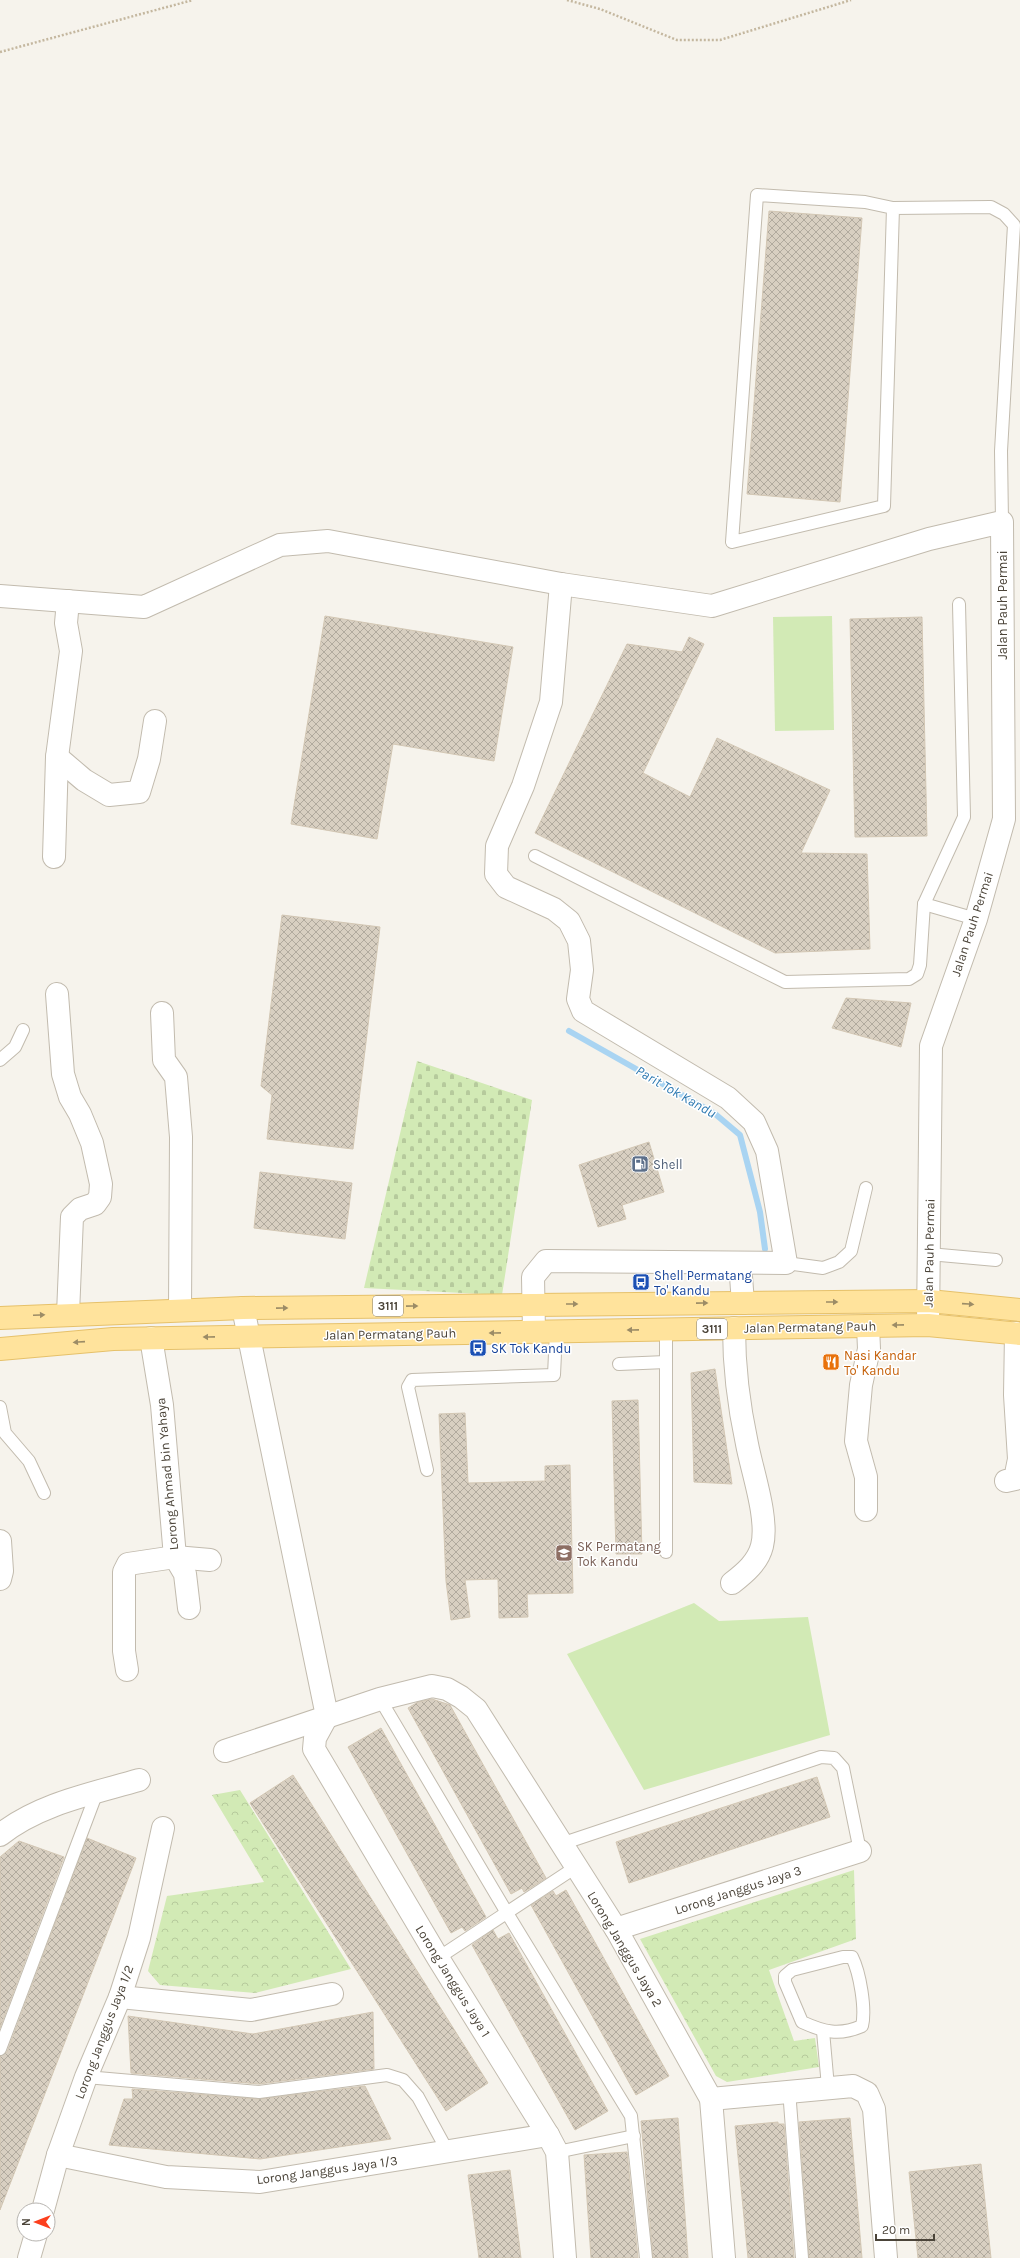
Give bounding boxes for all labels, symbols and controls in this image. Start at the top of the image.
street label: Jalan Pauh Permai [995,550,1010,660]
street label: Jalan Pauh Permai [948,870,996,978]
water label: Parit Tok Kandu [633,1062,719,1122]
fuel station icon: Shell [630,1154,650,1174]
place label: Shell [653,1157,683,1172]
street label: Jalan Pauh Permai [921,1198,937,1308]
place label: Shell Permatang To' Kandu [654,1268,753,1298]
bus stop icon: Shell Permatang To' Kandu [631,1272,651,1292]
road number: 3111 [373,1296,403,1316]
one-way arrow [826,1299,839,1305]
one-way arrow [696,1300,709,1306]
one-way arrow [566,1301,579,1307]
one-way arrow [962,1301,974,1308]
one-way arrow [406,1303,419,1309]
one-way arrow [276,1305,289,1311]
one-way arrow [33,1312,45,1319]
street label: Jalan Permatang Pauh [744,1318,876,1336]
road number: 3111 [697,1319,727,1339]
one-way arrow [892,1322,904,1329]
street label: Jalan Permatang Pauh [324,1325,456,1343]
one-way arrow [626,1327,639,1333]
one-way arrow [488,1330,501,1336]
one-way arrow [202,1334,215,1340]
one-way arrow [73,1338,85,1345]
bus stop icon: SK Tok Kandu [468,1338,488,1358]
place label: SK Tok Kandu [491,1341,571,1356]
place label: Nasi Kandar To' Kandu [844,1348,917,1378]
restaurant icon: Nasi Kandar To' Kandu [821,1352,841,1372]
street label: Lorong Ahmad bin Yahaya [153,1397,181,1551]
place label: SK Permatang Tok Kandu [577,1539,662,1569]
school or university icon: SK Permatang Tok Kandu [554,1543,574,1563]
street label: Lorong Janggus Jaya 3 [673,1862,803,1918]
street label: Lorong Janggus Jaya 2 [585,1888,665,2010]
street label: Lorong Janggus Jaya 1 [412,1922,494,2040]
street label: Lorong Janggus Jaya 1/2 [72,1963,136,2101]
street label: Lorong Janggus Jaya 1/3 [256,2153,398,2187]
north arrow [16,2202,56,2242]
scale bar [876,2216,934,2242]
text: N [20,2218,33,2226]
text: 20 m [882,2223,910,2237]

